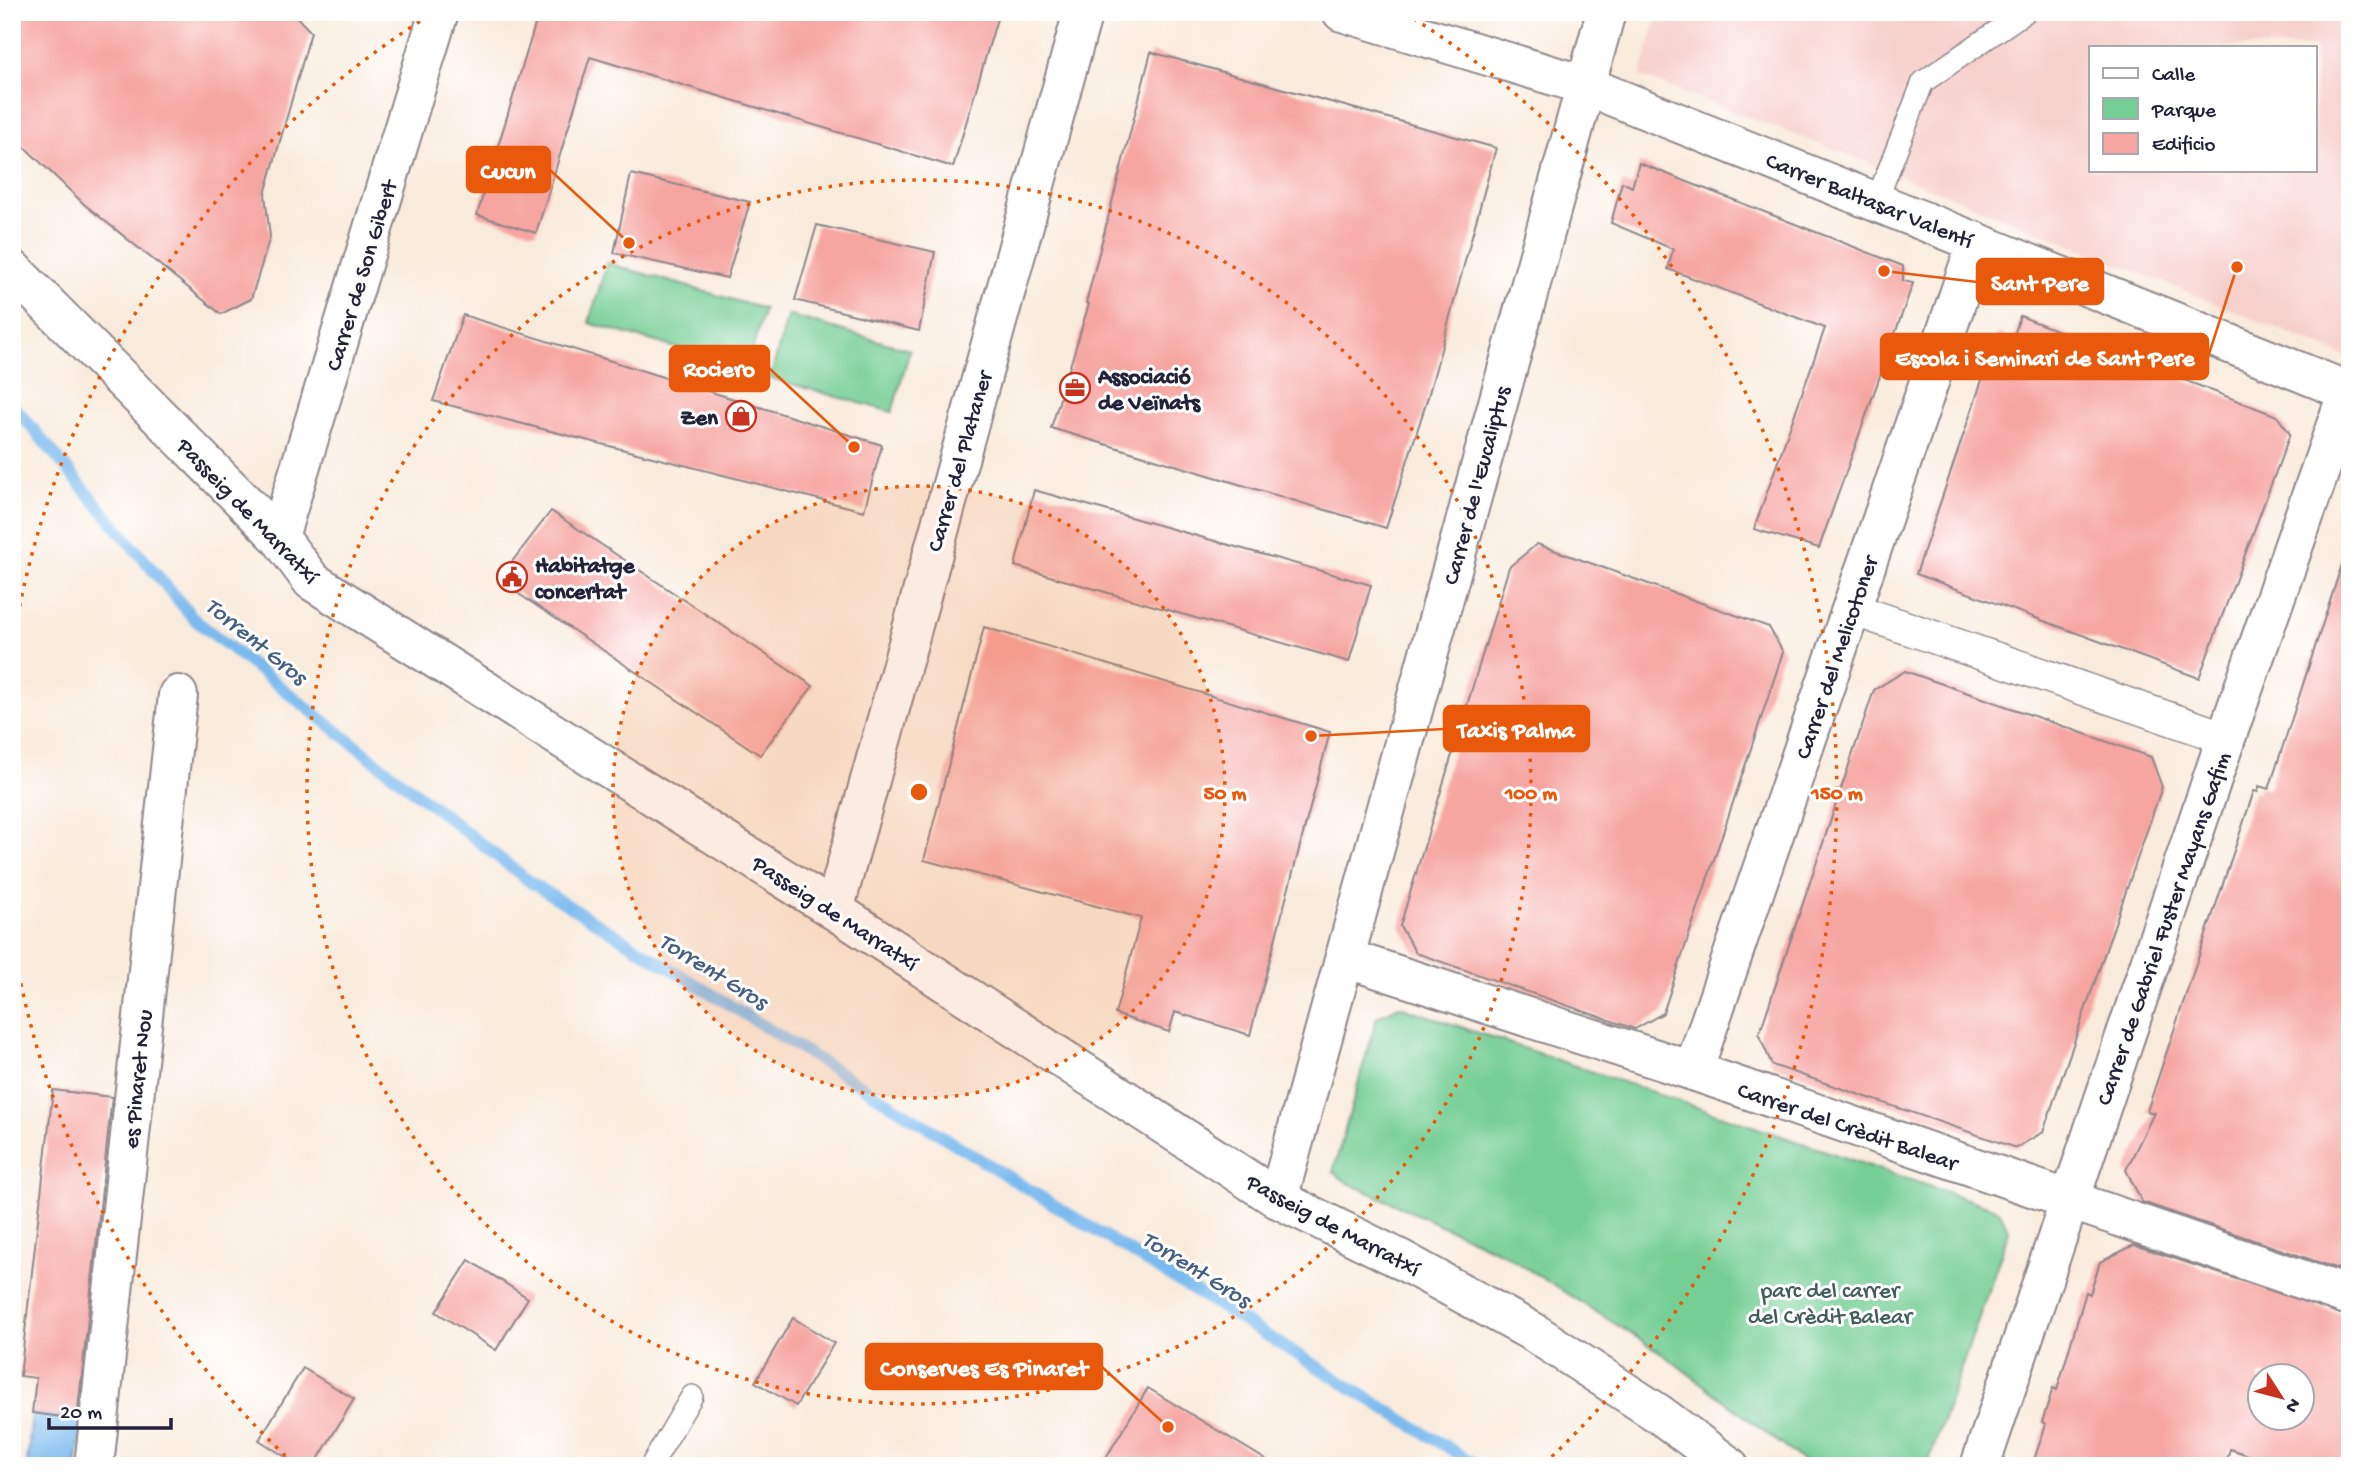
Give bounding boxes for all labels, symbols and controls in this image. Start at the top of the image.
legend [2089,46,2316,172]
text: Calle [2152,64,2196,89]
text: Parque [2151,100,2217,125]
text: Edificio [2152,134,2216,159]
callout: Cucun [467,147,550,192]
street label: Carrer Baltasar Valentí [1761,148,1977,257]
text: Cucun [480,159,536,188]
street label: Carrer de Son Gibert [322,176,406,375]
callout: Sant Pere [1977,259,2103,304]
text: Sant Pere [1991,271,2091,300]
callout: Escola i Seminari de Sant Pere [1881,334,2208,379]
callout: Rociero [670,346,769,391]
text: Escola i Seminari de Sant Pere [1895,346,2196,375]
text: Rociero [682,357,755,386]
place label: Associació de Veïnats [1097,365,1202,418]
street label: Carrer del Plataner [923,367,1001,555]
office icon: Associació de Veïnats [1058,371,1092,405]
street label: Carrer de l'Eucaliptus [1439,383,1518,588]
shop icon: Zen [724,399,758,433]
place label: Zen [680,406,719,433]
street label: Passeig de Marratxí [169,433,324,592]
street label: Carrer del Melicotoner [1791,551,1886,763]
place label: Habitatge concertat [535,554,636,607]
public building icon: Habitatge concertat [495,560,529,594]
water label: Torrent Gros [198,593,313,694]
callout: Taxis Palma [1444,706,1589,751]
text: Taxis Palma [1455,718,1576,747]
street label: Carrer de Gabriel Fuster Mayans Gafim [2092,749,2239,1109]
centre of rings [907,780,931,804]
text: 50 m [1204,783,1247,808]
text: 100 m [1504,783,1557,808]
text: 150 m [1810,783,1863,808]
street label: Passeig de Marratxí [745,851,923,979]
water label: Torrent Gros [652,928,774,1019]
street label: es Pinaret Nou [119,1008,160,1150]
street label: Carrer del Crèdit Balear [1733,1078,1962,1179]
street label: Passeig de Marratxí [1240,1169,1425,1285]
water label: Torrent Gros [1135,1226,1257,1317]
park label: parc del carrer del Crèdit Balear [1748,1279,1914,1332]
callout: Conserves Es Pinaret [866,1344,1102,1389]
text: Conserves Es Pinaret [880,1356,1090,1385]
north arrow [2246,1362,2316,1432]
scale bar [49,1387,172,1431]
text: N [2279,1393,2305,1417]
text: 20 m [60,1402,102,1427]

